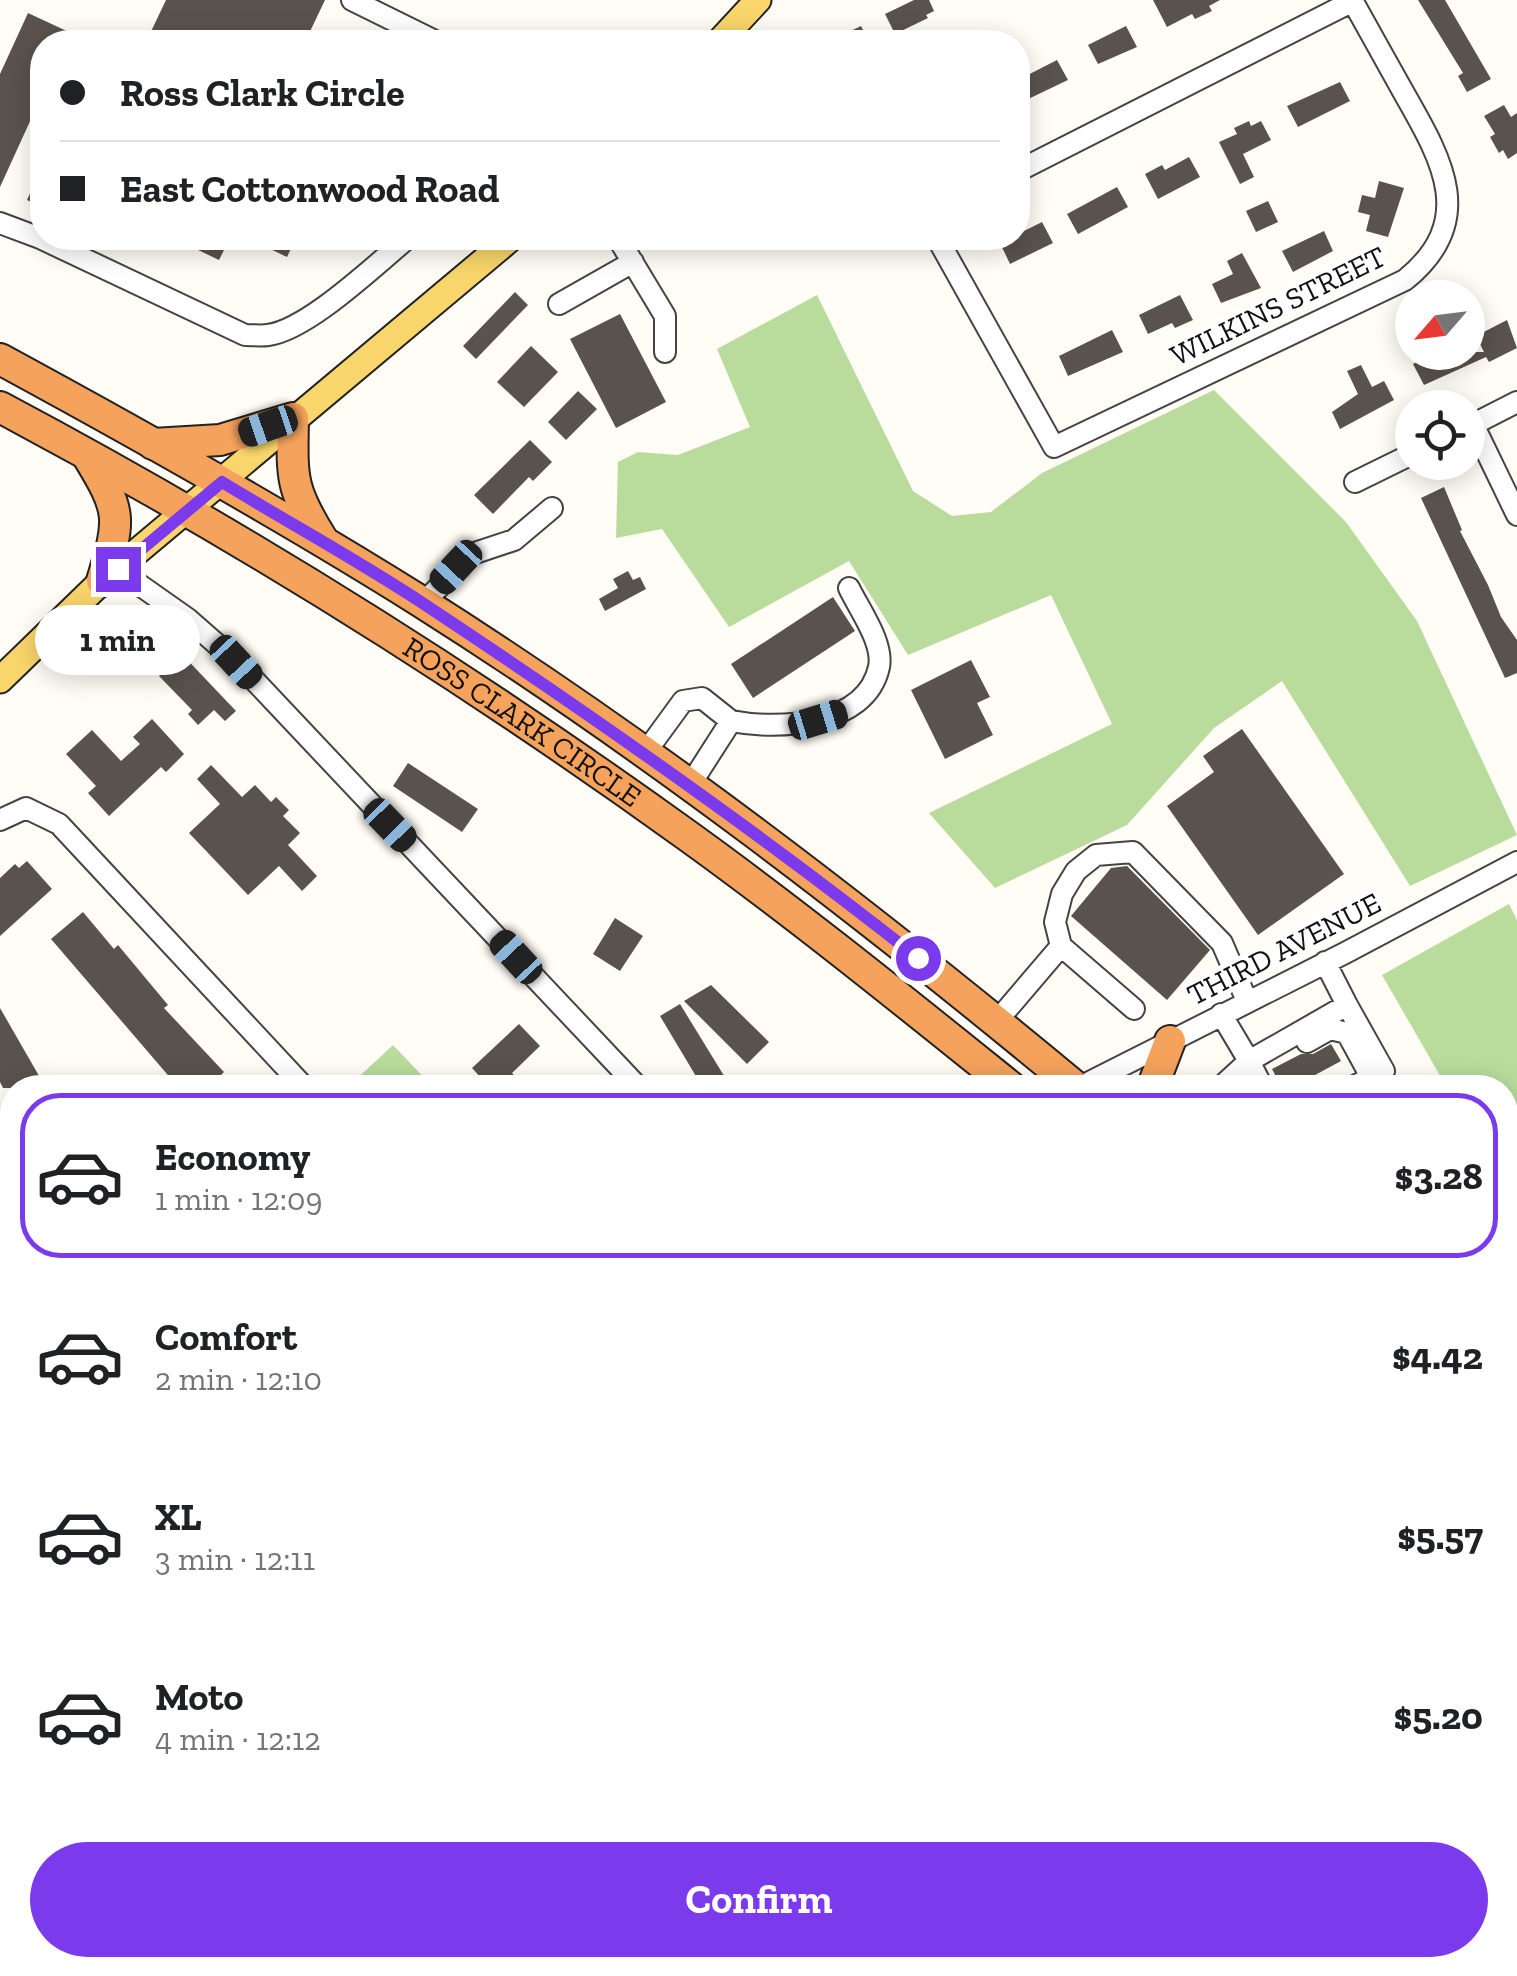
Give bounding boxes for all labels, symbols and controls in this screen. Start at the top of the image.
text: Ross Clark Circle [120,70,405,116]
text: East Cottonwood Road [120,166,499,212]
street label: WILKINS STREET [1165,238,1391,374]
north arrow [1395,280,1485,370]
map controls [1395,280,1485,480]
button: locate [1395,390,1485,480]
car [235,402,301,450]
car [425,535,487,599]
route end [96,547,141,592]
callout: 1 min [36,604,200,674]
text: 1 min [80,621,155,659]
street label: ROSS CLARK CIRCLE [396,629,648,815]
car [205,630,267,694]
car [785,697,851,743]
car [358,793,422,857]
street label: THIRD AVENUE [1181,885,1387,1013]
car [485,925,547,989]
route start [896,936,941,981]
icon: car [35,1131,125,1221]
text: Economy [155,1134,310,1180]
text: $3.28 [1395,1153,1483,1199]
text: 1 min · 12:09 [155,1180,322,1218]
icon: car [35,1311,125,1401]
text: Comfort [155,1314,297,1360]
text: $4.42 [1392,1333,1483,1379]
text: 2 min · 12:10 [155,1360,322,1398]
icon: car [35,1491,125,1581]
text: XL [155,1494,202,1540]
text: $5.57 [1397,1513,1483,1559]
text: 3 min · 12:11 [155,1540,315,1578]
icon: car [35,1671,125,1761]
text: Moto [155,1674,243,1720]
text: $5.20 [1394,1693,1483,1739]
text: 4 min · 12:12 [155,1720,321,1758]
button: Confirm [30,1842,1488,1957]

